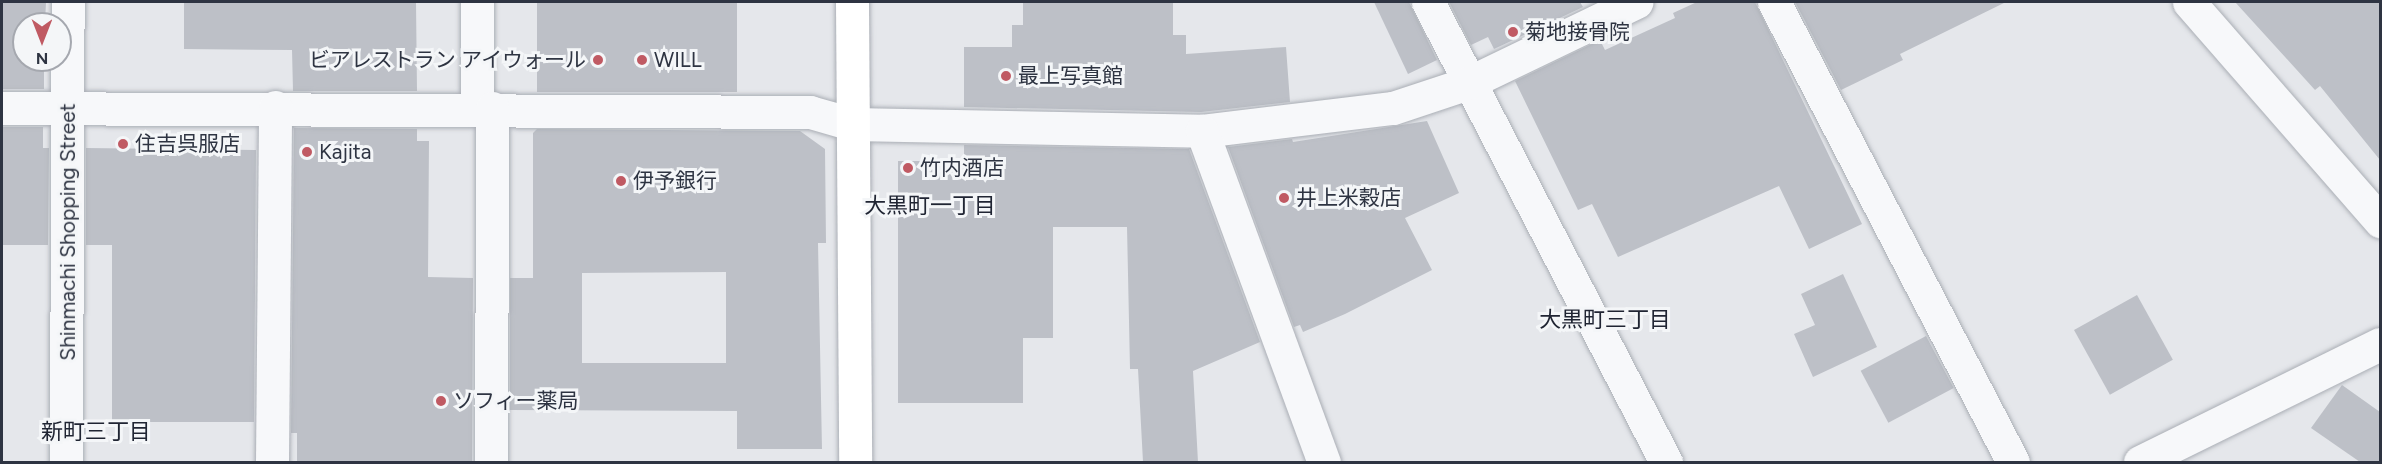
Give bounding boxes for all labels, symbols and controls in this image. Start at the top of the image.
north arrow [12,12,72,72]
place label: 菊地接骨院 [1525,19,1630,45]
marker: 菊地接骨院 [1506,25,1520,39]
place label: ビアレストラン アイウォール [308,47,586,73]
place label: WILL [654,47,702,73]
text: N [36,49,48,68]
marker: ビアレストラン アイウォール [591,53,605,67]
marker: WILL [635,53,649,67]
place label: 最上写真館 [1018,63,1123,89]
marker: 最上写真館 [999,69,1013,83]
street label: Shinmachi Shopping Street [55,103,81,361]
place label: 住吉呉服店 [135,131,240,157]
marker: 住吉呉服店 [116,137,130,151]
place label: Kajita [319,139,371,165]
marker: Kajita [300,145,314,159]
place label: 竹内酒店 [920,155,1004,181]
marker: 竹内酒店 [901,161,915,175]
place label: 伊予銀行 [633,168,717,194]
marker: 伊予銀行 [614,174,628,188]
place label: 井上米穀店 [1296,185,1401,211]
marker: 井上米穀店 [1277,191,1291,205]
district label: 大黒町一丁目 [864,193,996,219]
district label: 大黒町三丁目 [1539,307,1671,333]
place label: ソフィー薬局 [453,388,579,414]
marker: ソフィー薬局 [434,394,448,408]
district label: 新町三丁目 [41,419,151,445]

